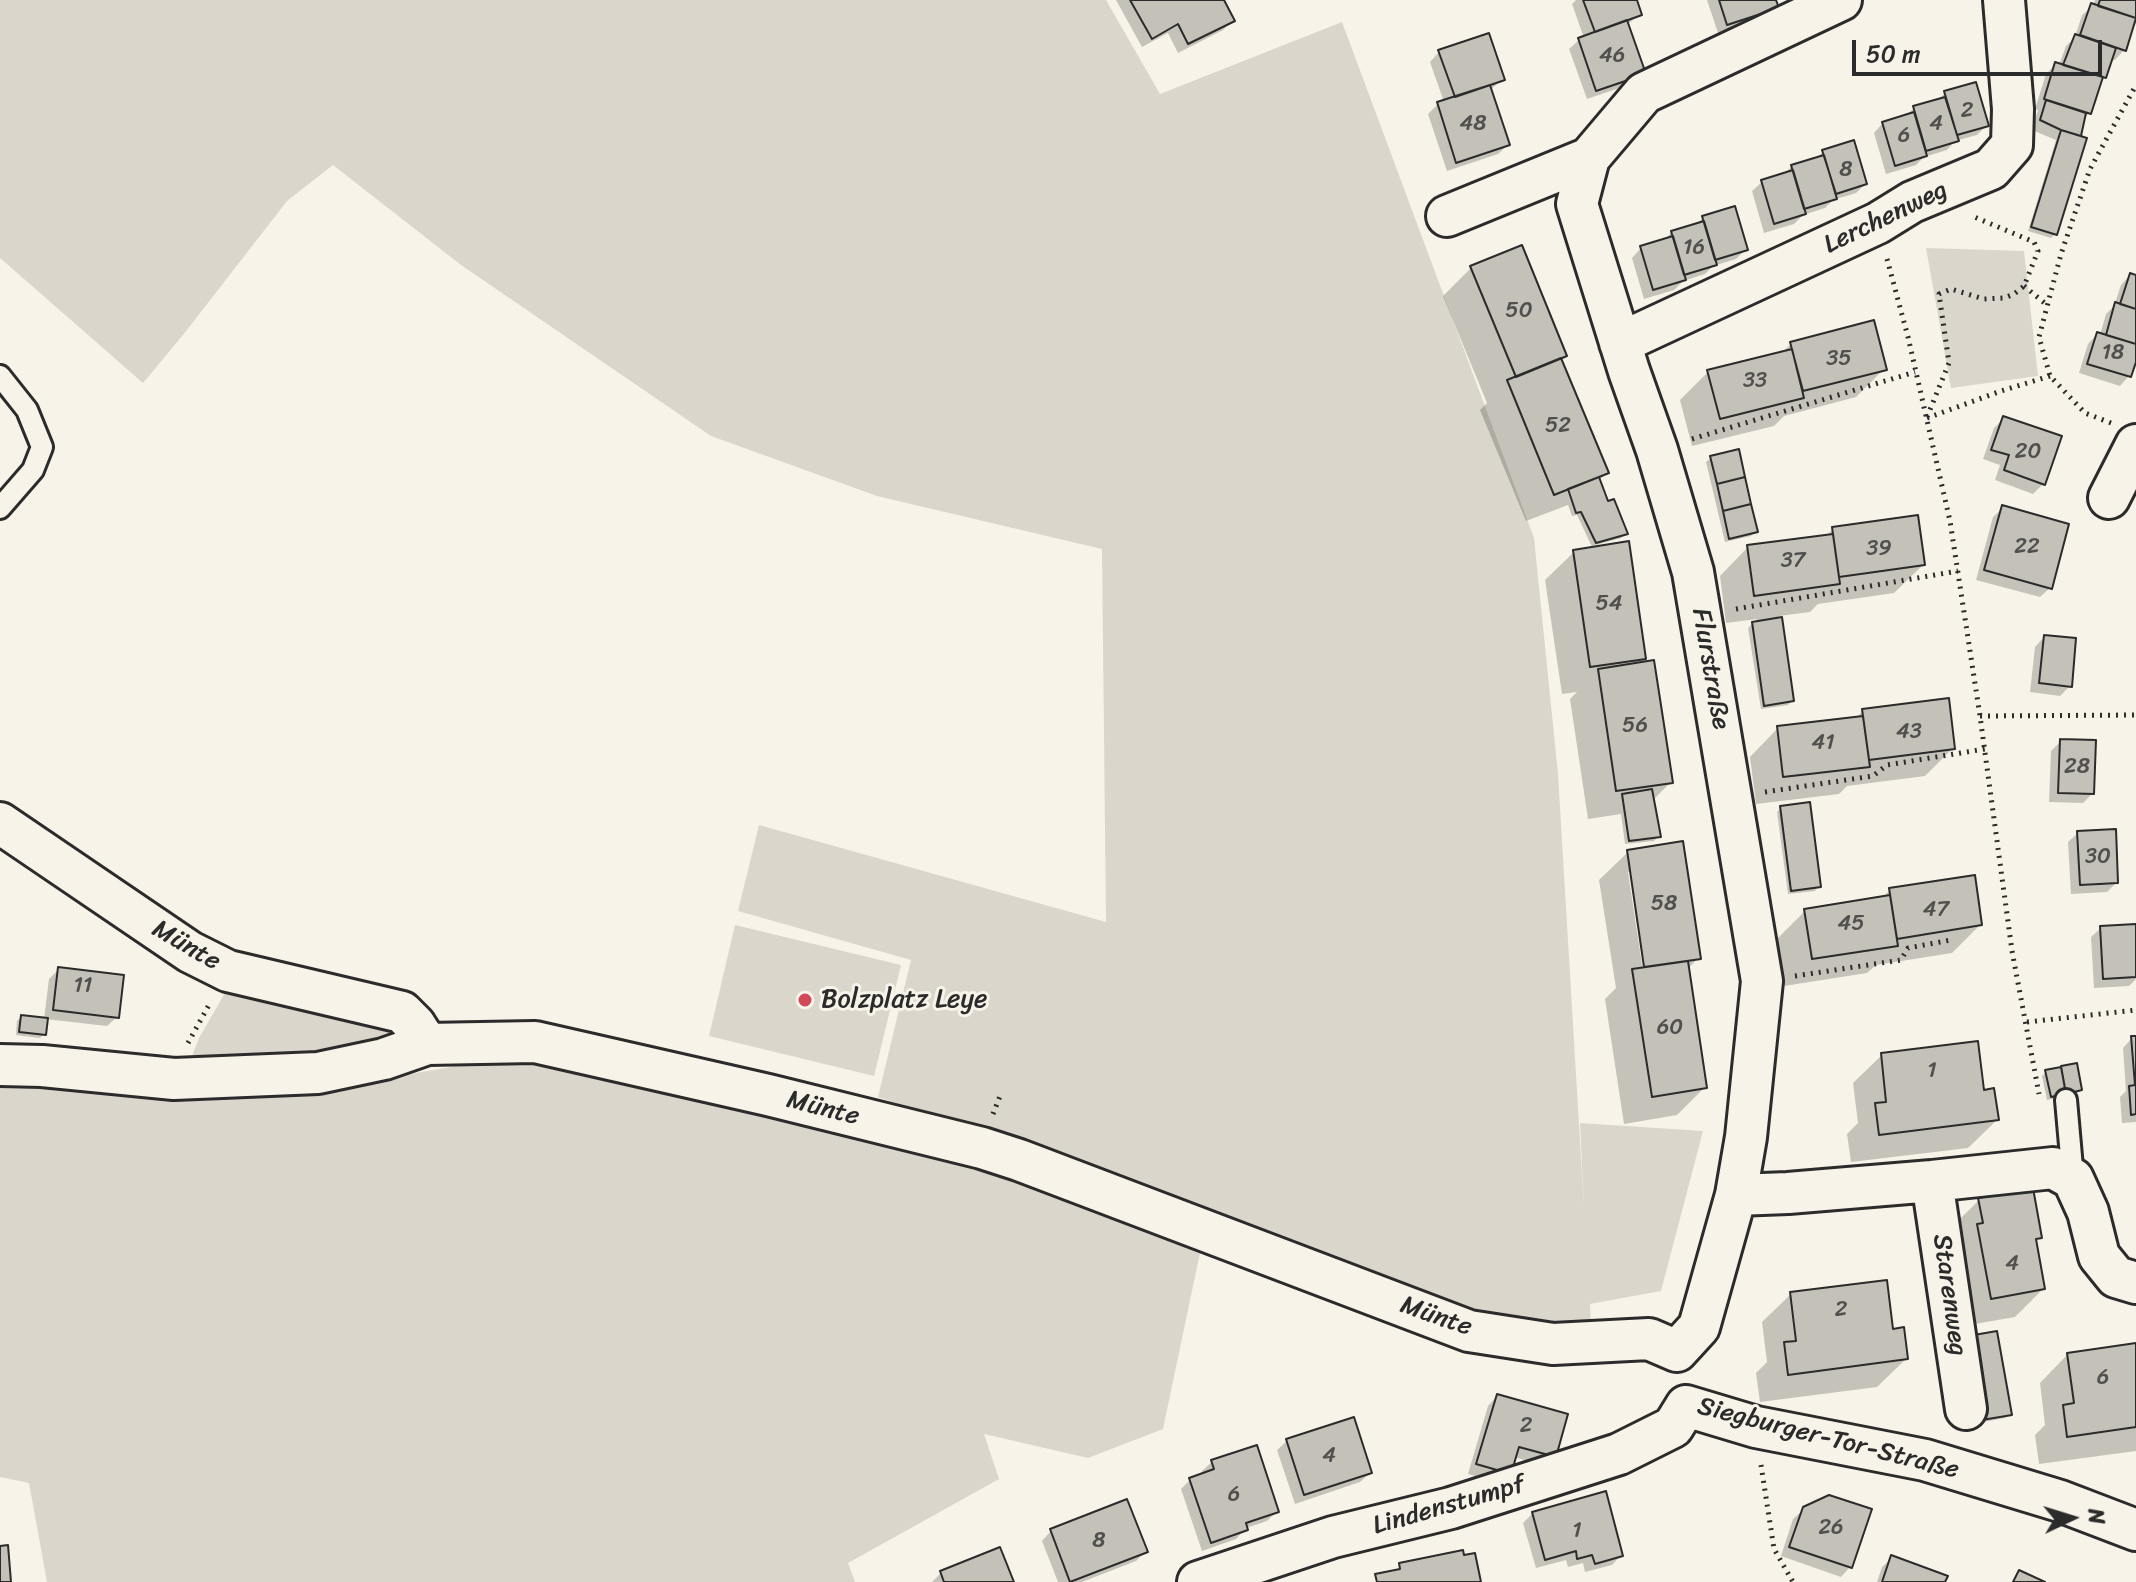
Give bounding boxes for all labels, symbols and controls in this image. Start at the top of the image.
scale bar [1856,24,2106,74]
text: 50 m [1866,33,1921,75]
house number: 46 [1599,43,1625,69]
house number: 2 [1961,98,1973,124]
house number: 48 [1459,111,1487,137]
house number: 4 [1929,111,1943,137]
house number: 6 [1898,123,1910,149]
house number: 8 [1839,157,1853,183]
street label: Lerchenweg [1819,175,1953,261]
house number: 16 [1683,235,1705,261]
house number: 50 [1505,298,1533,324]
house number: 18 [2102,340,2124,366]
house number: 35 [1826,346,1852,372]
house number: 33 [1743,368,1767,394]
house number: 52 [1545,413,1571,439]
house number: 20 [2015,439,2041,465]
house number: 22 [2014,534,2040,560]
house number: 39 [1866,536,1892,562]
house number: 37 [1781,548,1805,574]
house number: 54 [1595,591,1623,617]
street label: Flurstraße [1684,606,1736,732]
house number: 56 [1622,713,1648,739]
house number: 43 [1896,719,1922,745]
house number: 41 [1811,730,1835,756]
house number: 28 [2064,754,2090,780]
house number: 30 [2085,844,2111,870]
house number: 58 [1651,891,1677,917]
house number: 47 [1923,897,1949,923]
house number: 45 [1837,911,1865,937]
street label: Münte [146,914,226,978]
house number: 11 [74,973,92,999]
place label: Bolzplatz Leye [821,984,987,1016]
marker: Bolzplatz Leye [796,991,814,1009]
house number: 60 [1657,1015,1683,1041]
house number: 1 [1927,1058,1937,1084]
street label: Münte [783,1085,863,1133]
street label: Starenweg [1925,1232,1973,1358]
house number: 4 [2005,1251,2019,1277]
street label: Münte [1396,1290,1476,1344]
house number: 2 [1835,1297,1847,1323]
house number: 6 [2097,1365,2109,1391]
street label: Siegburger-Tor-Straße [1694,1391,1962,1487]
house number: 2 [1520,1413,1532,1439]
house number: 4 [1322,1443,1336,1469]
street label: Lindenstumpf [1369,1469,1529,1543]
north arrow [2032,1478,2112,1558]
house number: 6 [1228,1482,1240,1508]
text: N [2076,1507,2116,1525]
house number: 26 [1818,1515,1844,1541]
house number: 1 [1572,1518,1582,1544]
house number: 8 [1092,1528,1106,1554]

